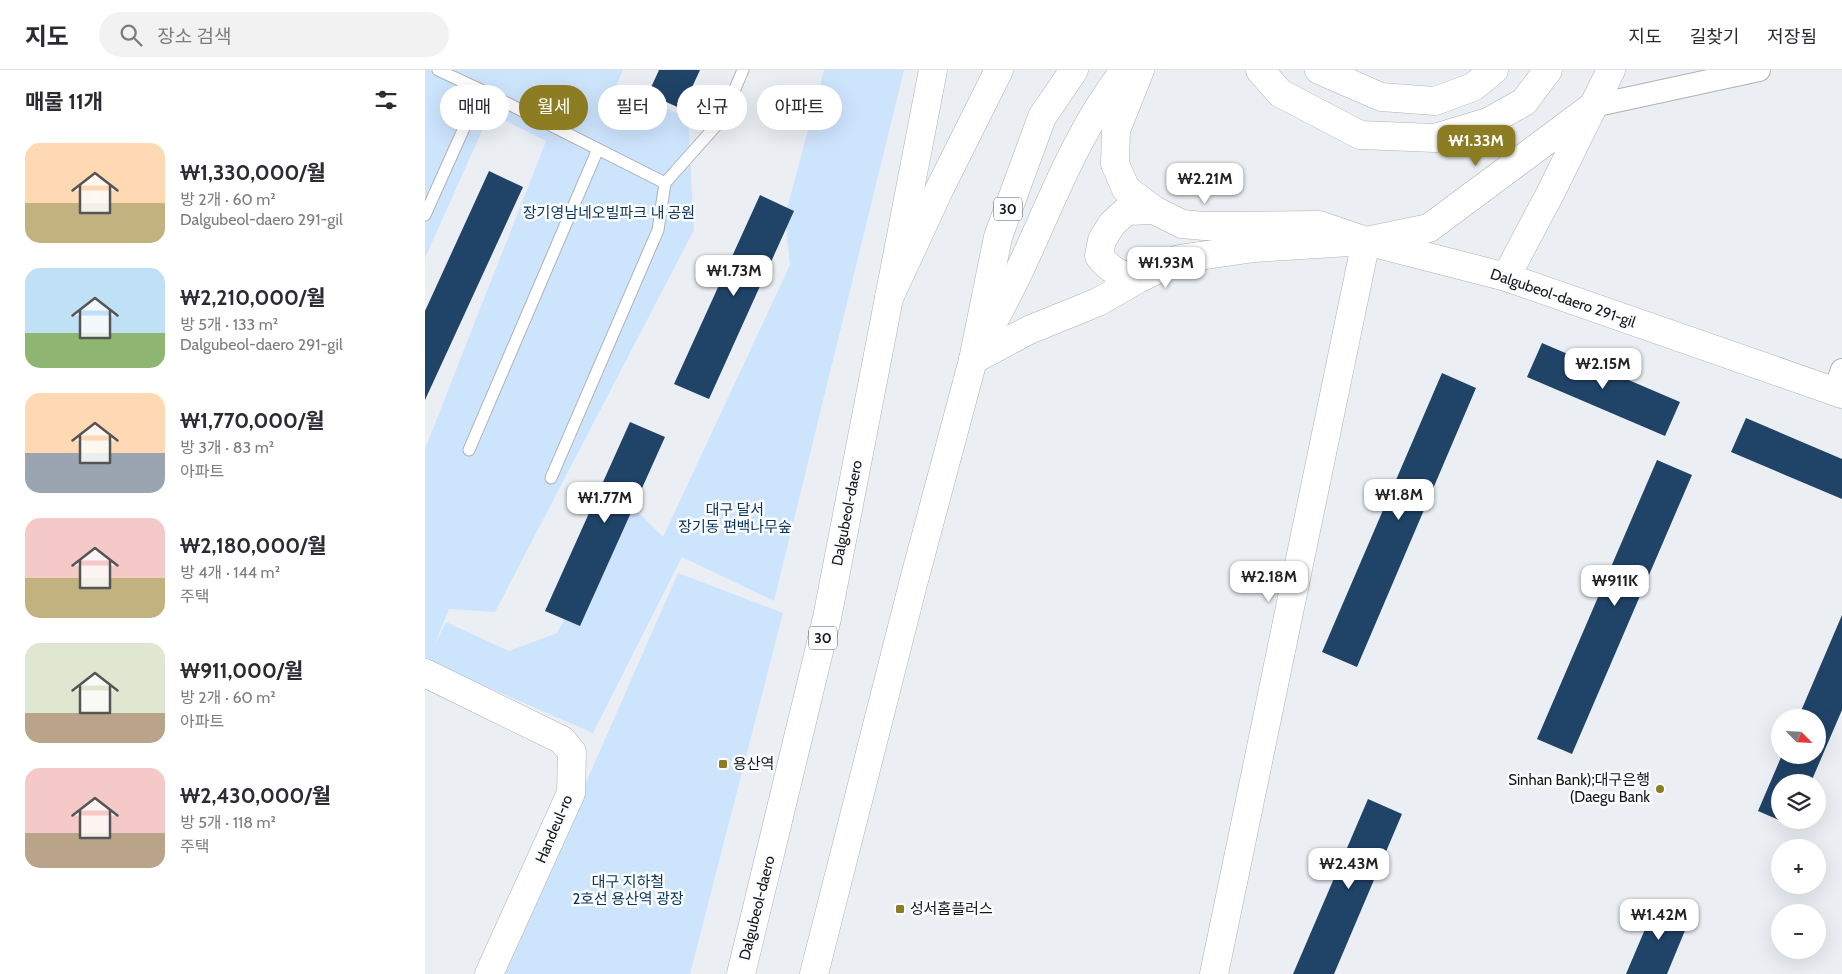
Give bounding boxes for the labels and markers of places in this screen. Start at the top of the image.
pin: ₩1.33M [1435,124,1517,167]
pin: ₩2.21M [1164,162,1246,205]
pin: ₩1.93M [1125,246,1207,289]
pin: ₩1.73M [693,254,775,297]
pin: ₩2.15M [1562,348,1644,390]
pin: ₩1.8M [1364,478,1434,521]
pin: ₩1.77M [564,482,646,524]
pin: ₩2.18M [1228,560,1310,603]
pin: ₩911K [1580,564,1650,607]
place label: 용산역 [733,755,774,773]
marker: 용산역 [717,758,729,770]
place label: Sinhan Bank);대구은행 (Daegu Bank [1508,771,1650,806]
marker: Sinhan Bank);대구은행 (Daegu Bank [1654,783,1666,795]
pin: ₩2.43M [1308,848,1390,890]
pin: ₩1.42M [1618,898,1700,941]
place label: 성서홈플러스 [910,900,993,918]
marker: 성서홈플러스 [894,903,906,915]

